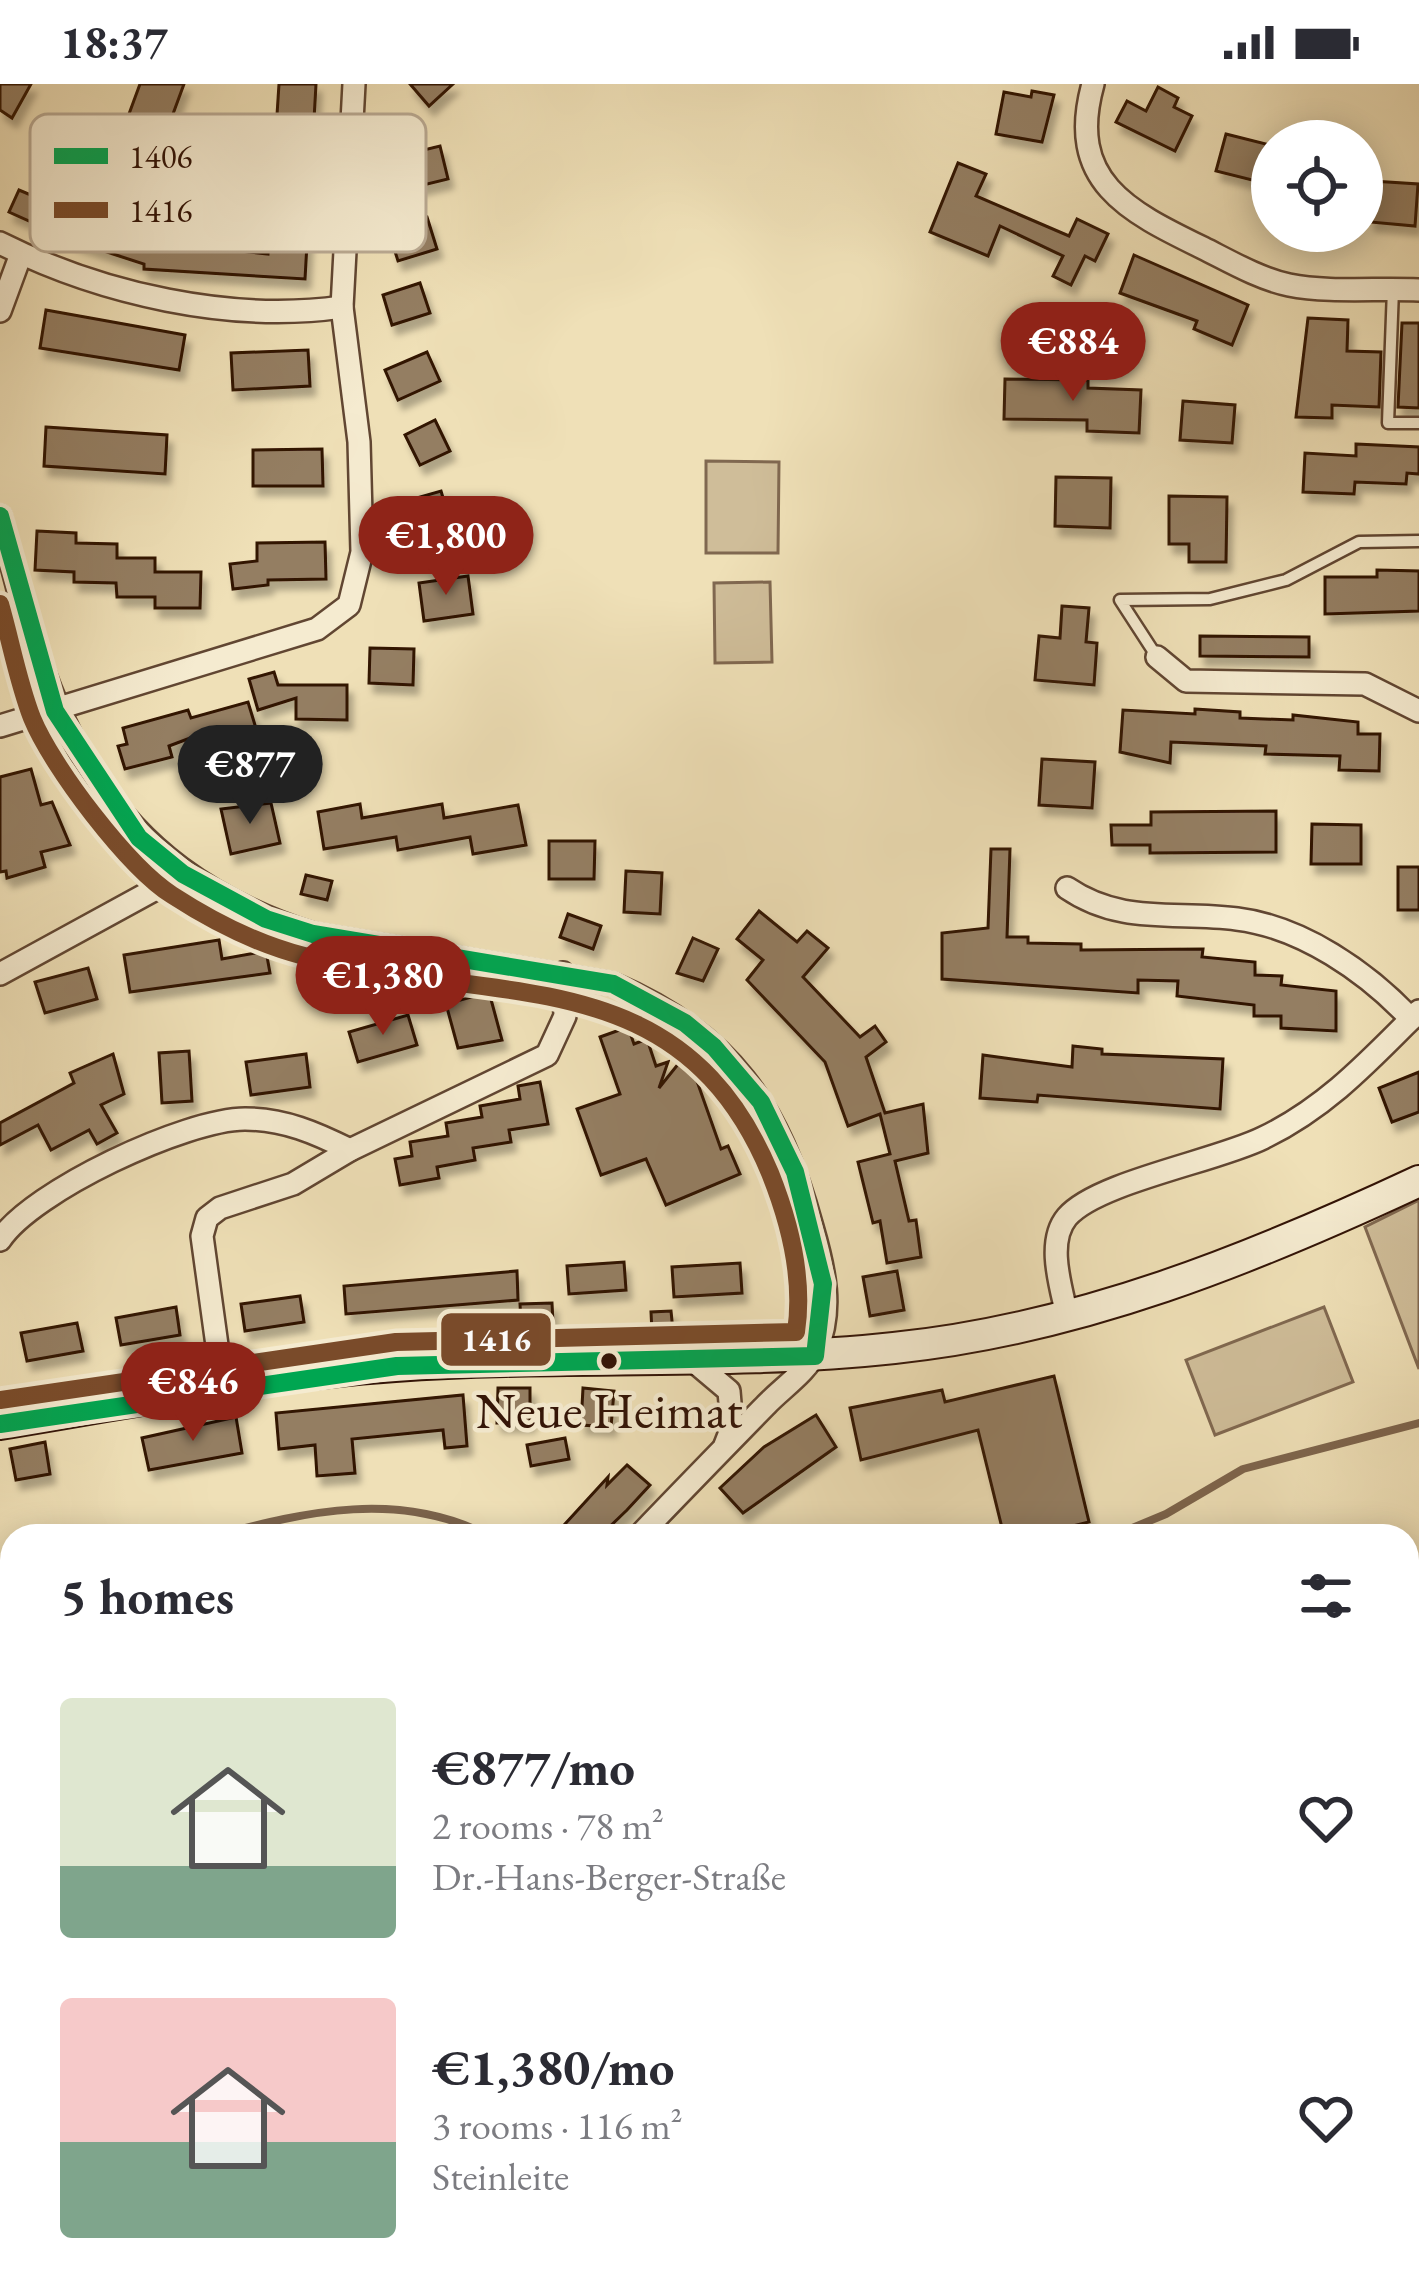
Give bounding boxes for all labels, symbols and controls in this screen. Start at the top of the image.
text: 18:37 [60,13,168,71]
legend [30,114,426,252]
map controls [1251,120,1383,252]
button: locate [1251,120,1383,252]
text: 1406 [129,135,193,178]
text: 1416 [129,189,193,232]
pin: €884 [1002,302,1144,404]
text: €884 [1028,315,1118,366]
pin: €1,800 [348,496,544,598]
text: €1,800 [386,509,506,560]
pin: €877 [179,725,321,827]
text: €877 [205,738,295,789]
pin: €1,380 [285,936,481,1038]
text: €1,380 [323,949,443,1000]
line badge: 1416 [439,1311,553,1368]
text: 1416 [461,1318,531,1361]
pin: €846 [122,1342,264,1444]
marker: Neue Heimat [598,1350,620,1372]
text: €846 [148,1355,238,1406]
place label: Neue Heimat [476,1377,743,1443]
text: 5 homes [60,1563,234,1629]
icon: filters [1293,1563,1359,1629]
text: €877/mo [432,1734,635,1800]
icon: home [156,1746,300,1890]
icon: heart [1293,1785,1359,1851]
text: 2 rooms · 78 m² [432,1800,664,1851]
text: Dr.-Hans-Berger-Straße [432,1851,786,1902]
text: €1,380/mo [432,2034,675,2100]
icon: home [156,2046,300,2190]
icon: heart [1293,2085,1359,2151]
text: 3 rooms · 116 m² [432,2100,683,2151]
text: Steinleite [432,2151,569,2202]

